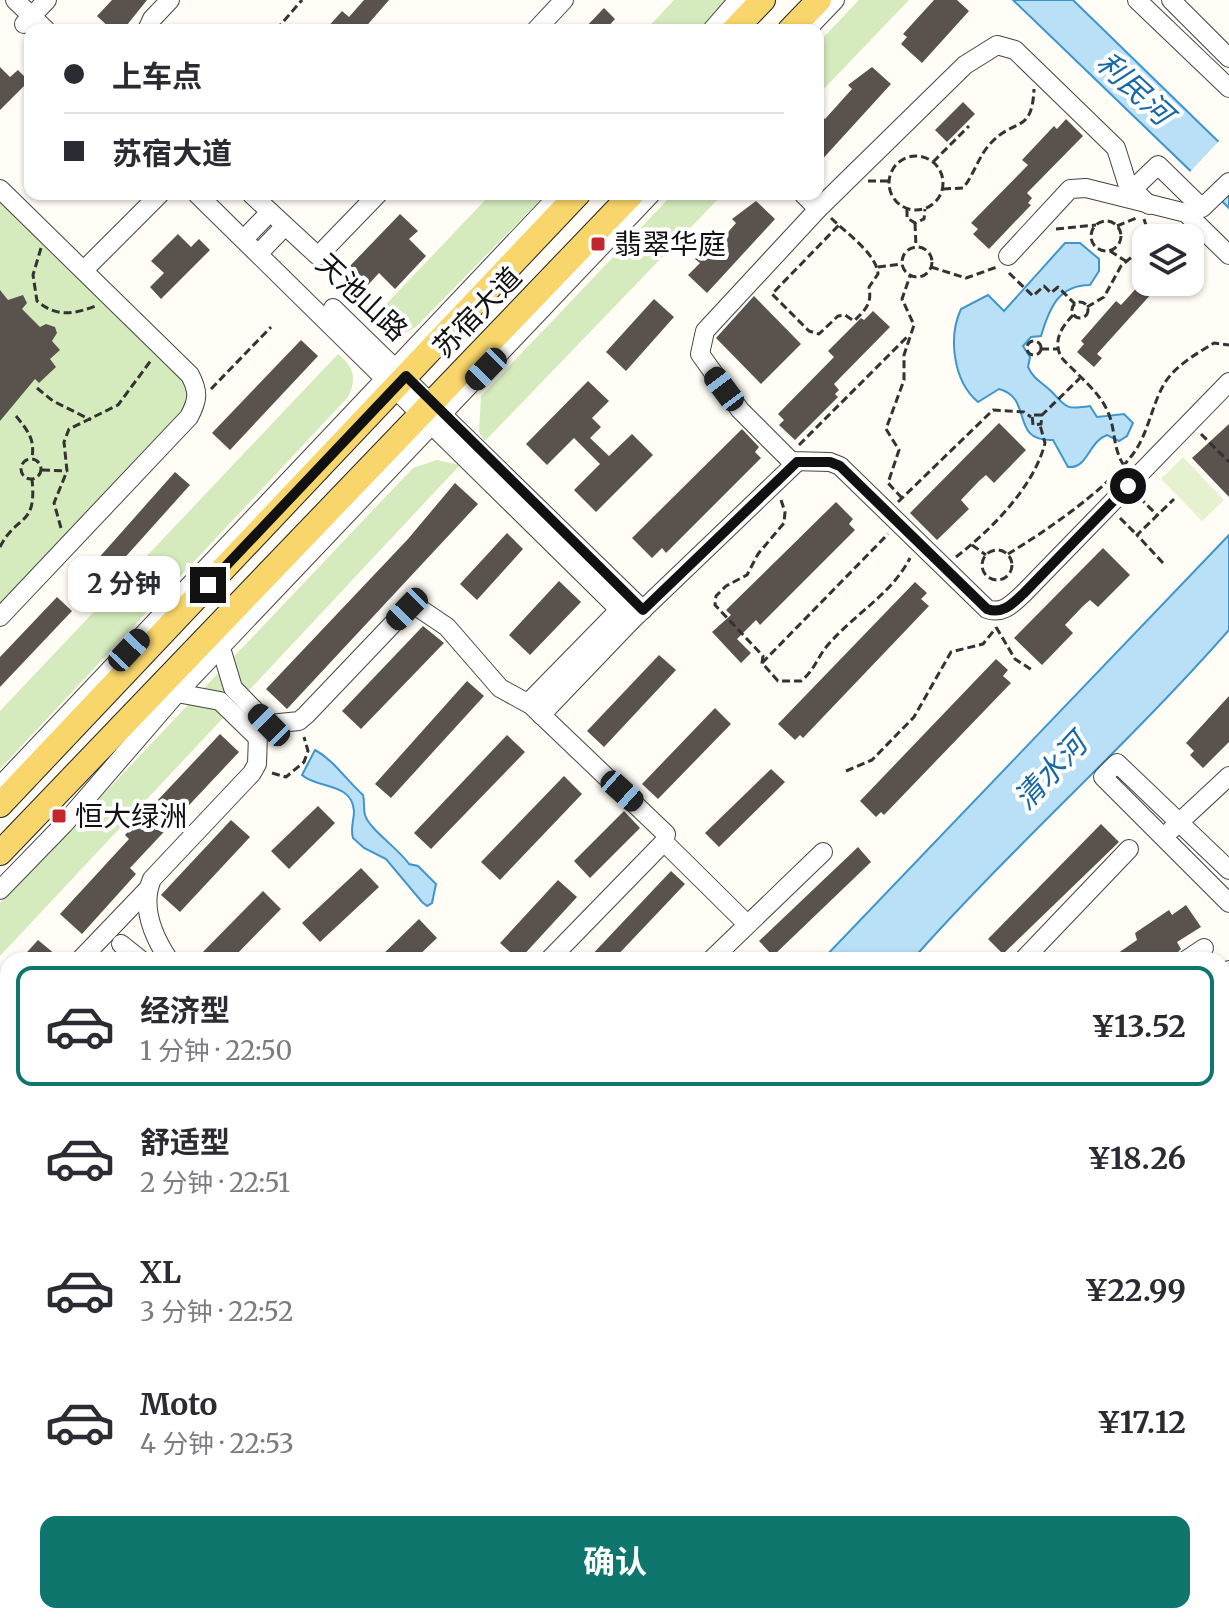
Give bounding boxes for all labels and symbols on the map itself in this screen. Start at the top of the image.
water label: 利民河 [1089,43,1185,136]
place label: 翡翠华庭 [614,226,726,262]
marker: 翡翠华庭 [589,235,607,253]
street label: 天池山路 [309,246,415,348]
street label: 苏宿大道 [425,259,529,365]
car [461,343,511,395]
car [700,363,748,415]
route start [1110,468,1146,504]
callout: 2 分钟 [68,557,180,613]
route end [190,567,226,603]
car [382,583,432,635]
car [104,624,154,676]
car [244,700,294,750]
water label: 清水河 [1005,721,1098,817]
car [596,766,648,816]
place label: 恒大绿洲 [75,798,187,834]
marker: 恒大绿洲 [50,807,68,825]

